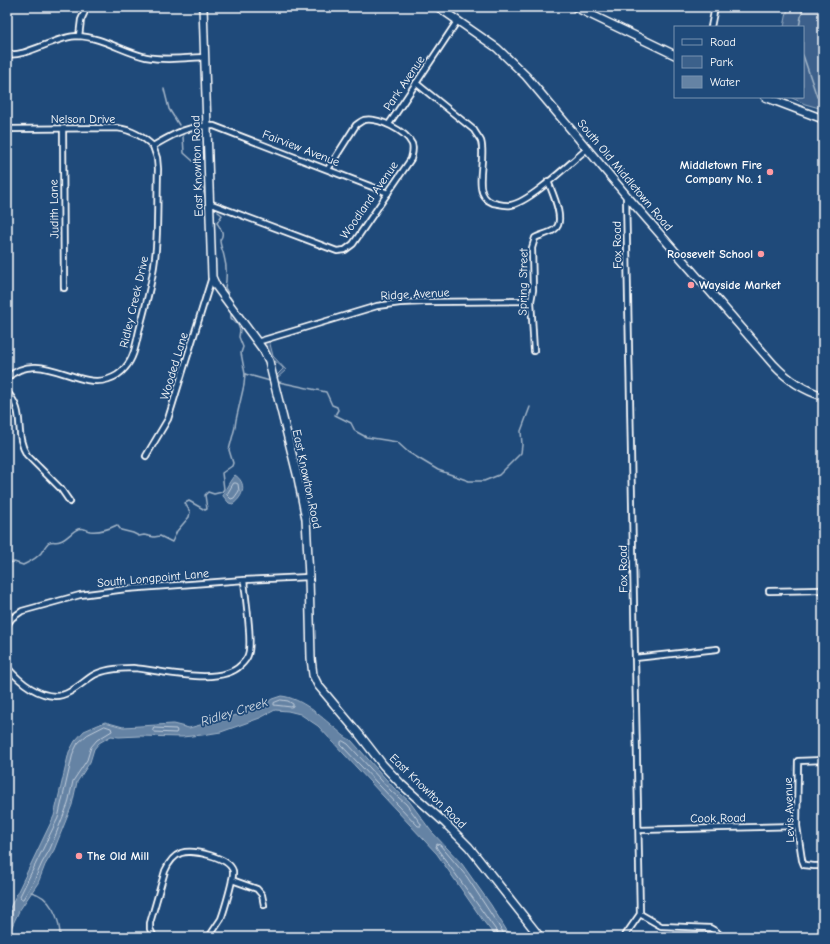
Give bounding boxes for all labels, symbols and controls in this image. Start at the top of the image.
legend [674,26,804,98]
text: Road [710,35,736,49]
street label: Park Avenue [380,53,428,113]
text: Park [710,55,733,69]
text: Water [710,75,740,89]
street label: Nelson Drive [51,112,115,126]
street label: East Knowlton Road [188,115,206,217]
street label: South Old Middletown Road [574,117,676,233]
street label: Fairview Avenue [260,127,342,169]
place label: Middletown Fire Company No. 1 [680,158,762,186]
street label: Woodland Avenue [337,159,401,241]
marker: Middletown Fire Company No. 1 [765,167,775,177]
street label: Judith Lane [46,179,62,239]
street label: Fox Road [610,221,624,269]
place label: Roosevelt School [667,247,753,261]
street label: Spring Street [515,248,531,316]
marker: Roosevelt School [756,249,766,259]
street label: Ridley Creek Drive [117,255,151,349]
place label: Wayside Market [699,278,782,292]
marker: Wayside Market [686,280,696,290]
street label: Ridge Avenue [380,285,450,303]
street label: Wooded Lane [157,330,191,402]
street label: East Knowlton Road [290,428,324,530]
street label: Fox Road [616,545,630,593]
street label: South Longpoint Lane [96,566,210,590]
water label: Ridley Creek [199,694,270,729]
street label: East Knowlton Road [387,751,469,831]
street label: Levis Avenue [781,777,797,843]
street label: Cook Road [690,811,746,825]
place label: The Old Mill [87,849,149,863]
marker: The Old Mill [74,851,84,861]

